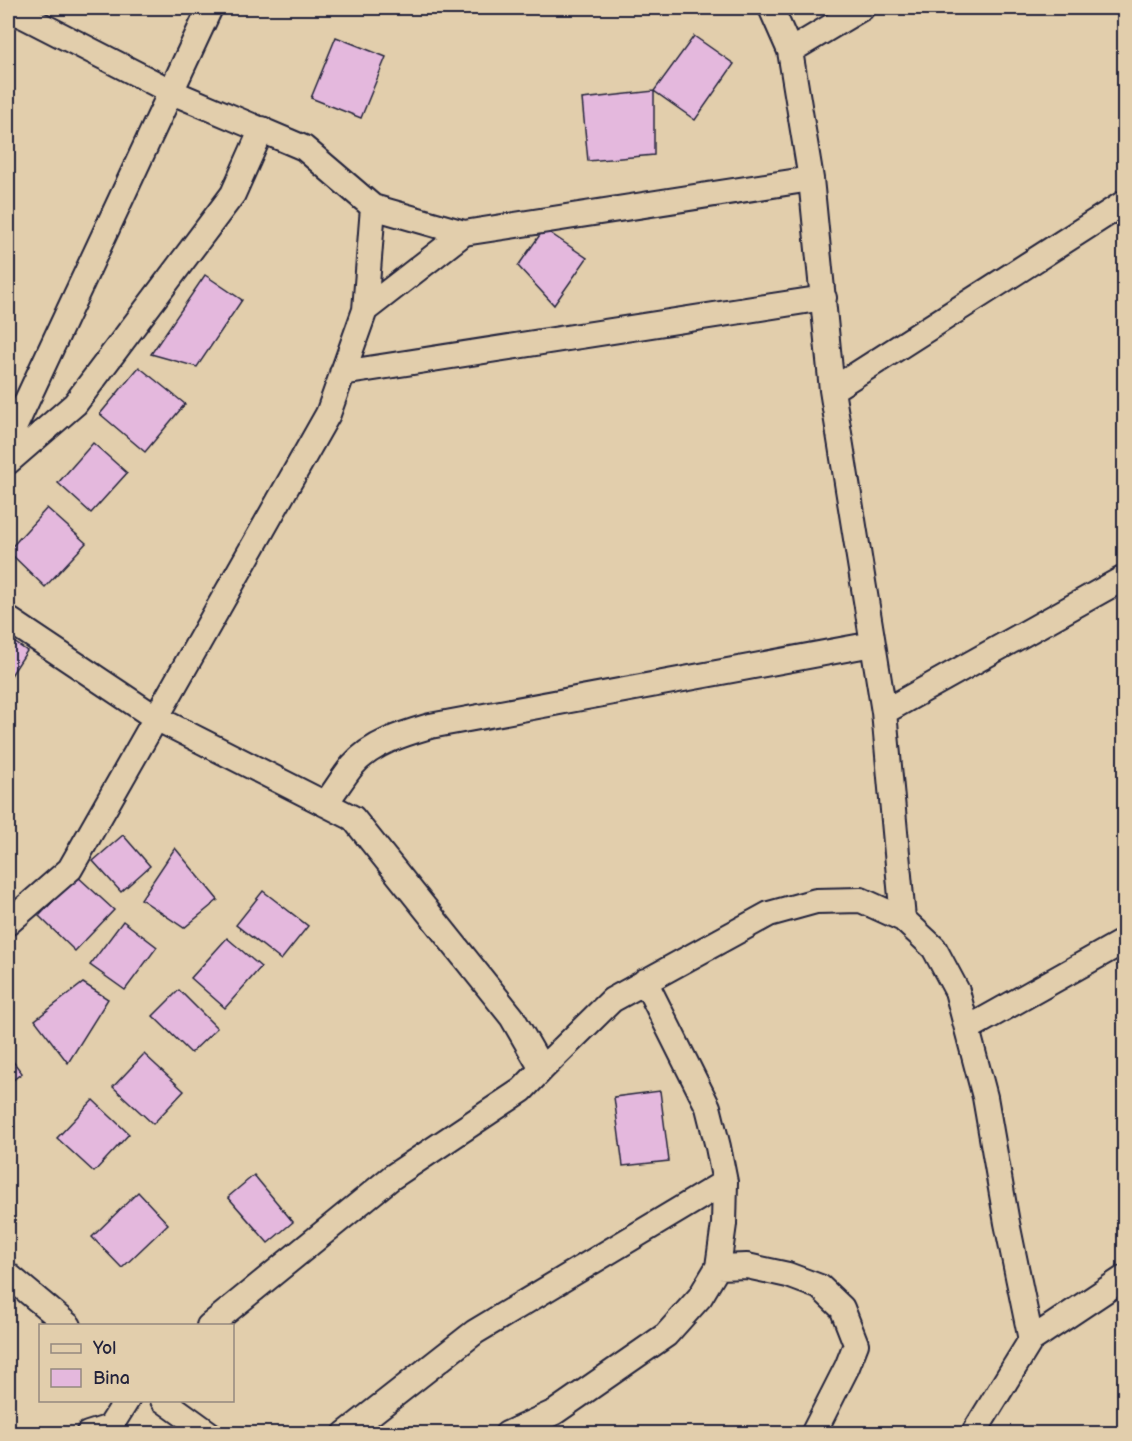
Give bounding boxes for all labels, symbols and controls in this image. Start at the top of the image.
legend [39,1324,234,1402]
text: Yol [92,1338,116,1359]
text: Bina [93,1368,130,1389]

